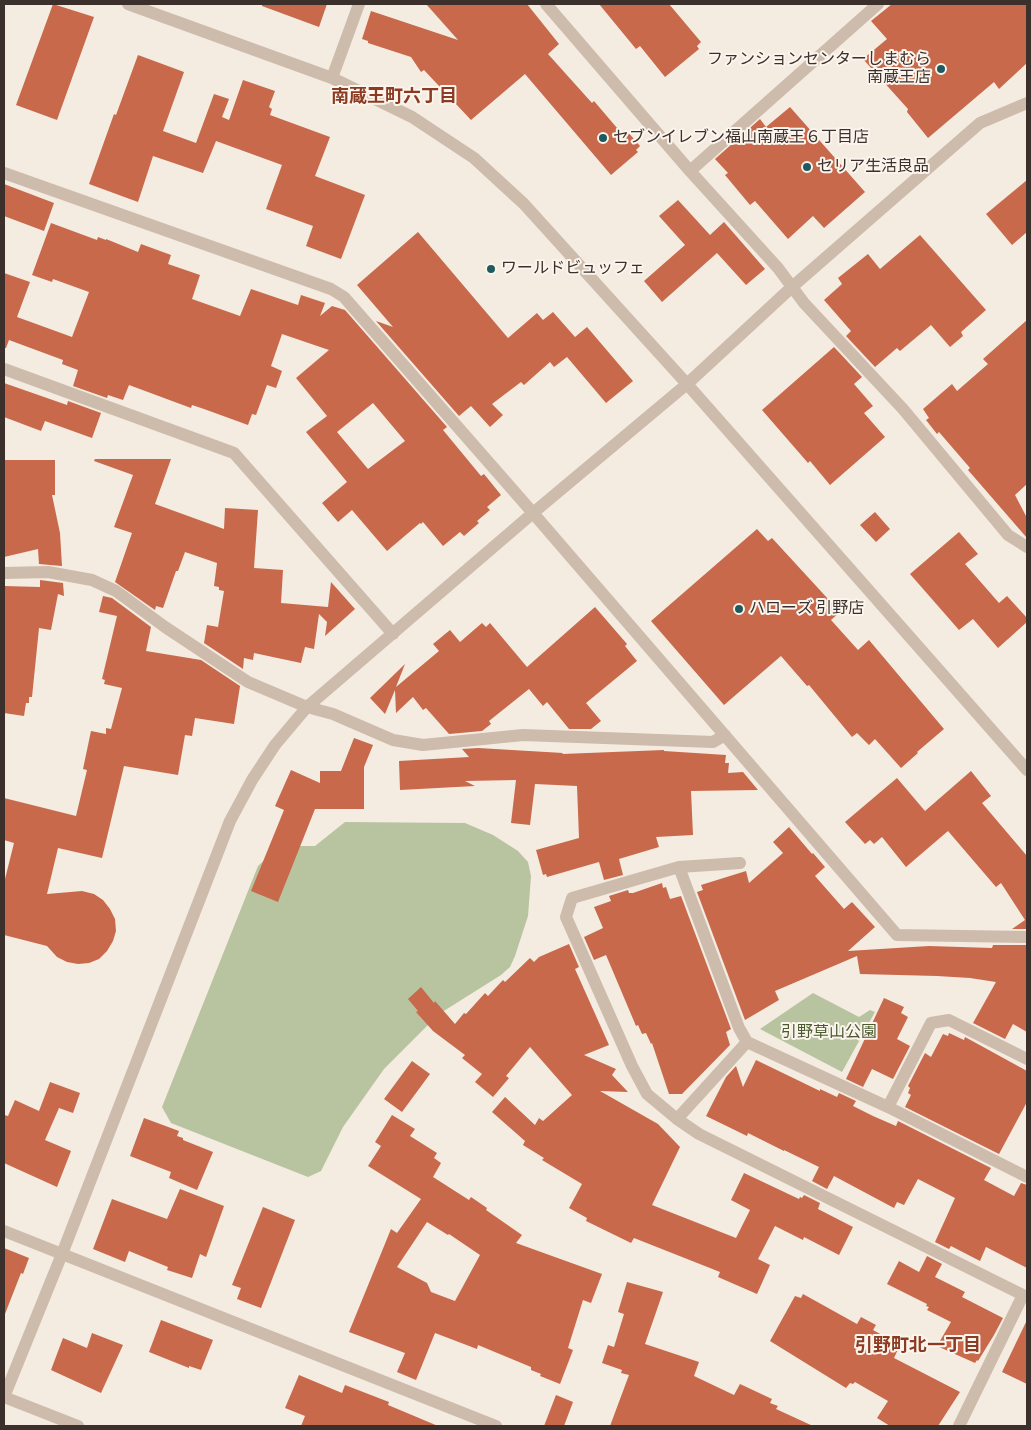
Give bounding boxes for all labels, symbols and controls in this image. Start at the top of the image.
place label: ファンションセンターしまむら 南蔵王店 [707,50,931,88]
marker: ファンションセンターしまむら 南蔵王店 [935,63,947,75]
district label: 南蔵王町六丁目 [331,87,457,109]
place label: セブンイレブン福山南蔵王６丁目店 [613,128,869,148]
marker: セブンイレブン福山南蔵王６丁目店 [597,132,609,144]
place label: セリア生活良品 [817,157,929,177]
marker: セリア生活良品 [801,161,813,173]
place label: ワールドビュッフェ [501,259,645,279]
marker: ワールドビュッフェ [485,263,497,275]
place label: ハローズ 引野店 [749,599,864,619]
marker: ハローズ 引野店 [733,603,745,615]
park label: 引野草山公園 [781,1023,877,1043]
district label: 引野町北一丁目 [855,1336,981,1358]

